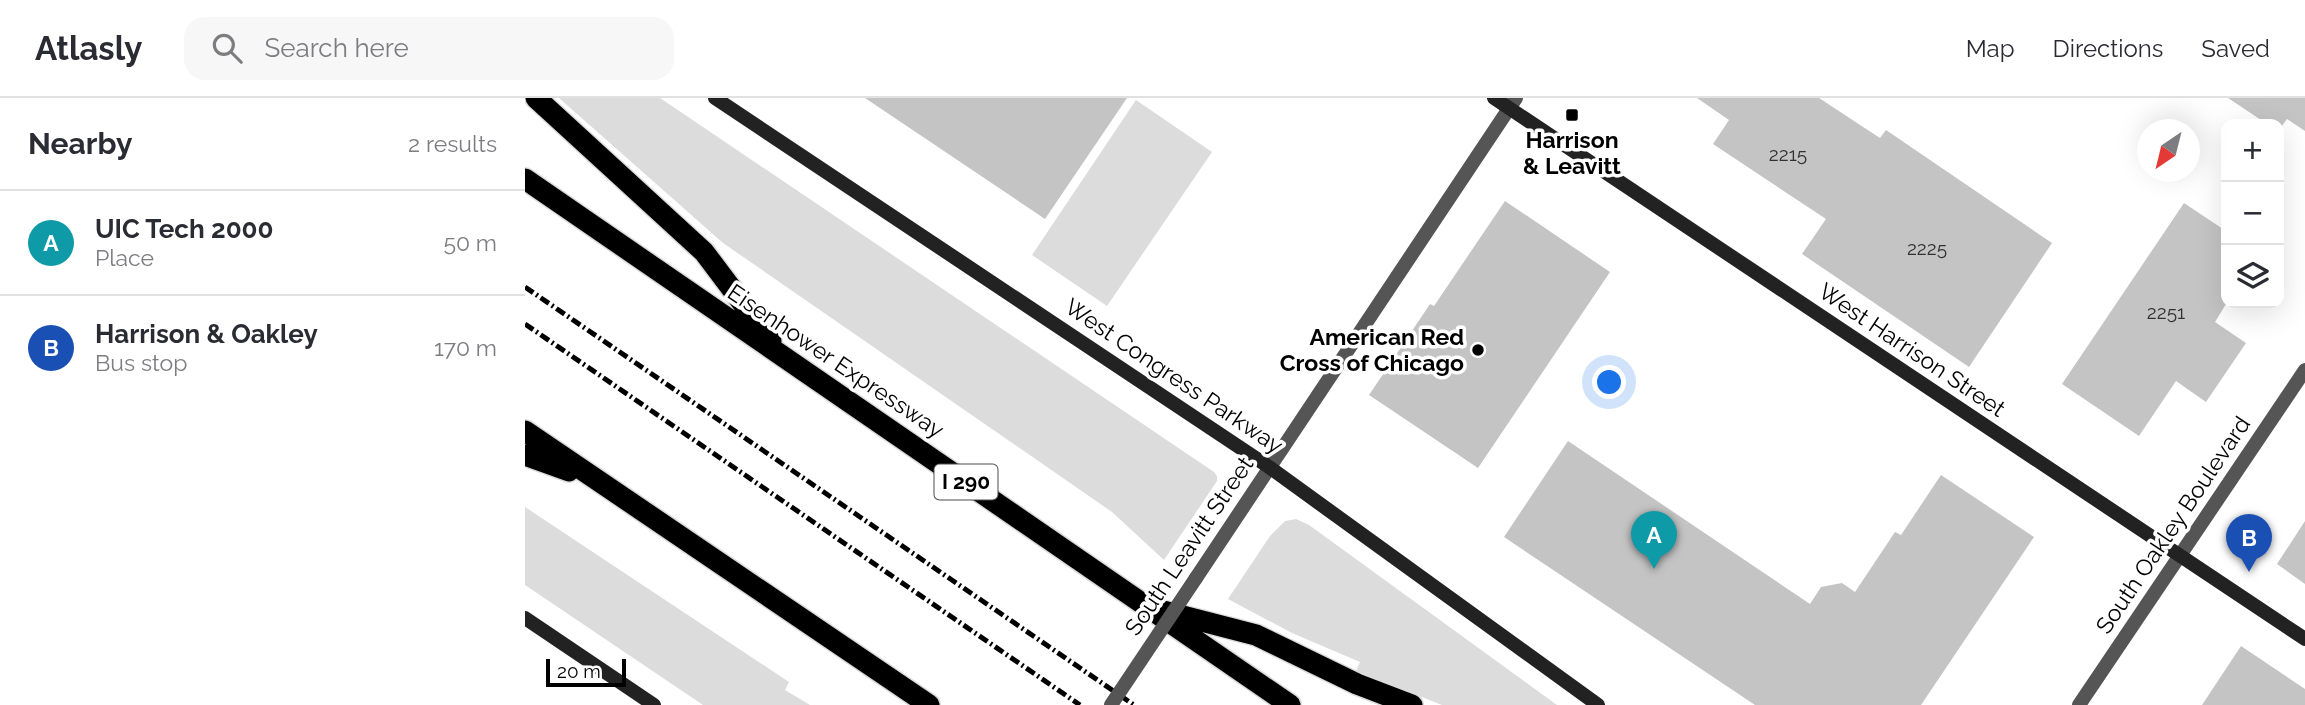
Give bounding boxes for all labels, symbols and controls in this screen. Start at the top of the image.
search box [184,17,674,80]
text: Atlasly [35,29,142,68]
icon: search [208,29,246,67]
text: Search here [264,33,409,63]
text: Map [1966,34,2015,63]
text: Directions [2053,34,2163,63]
text: Saved [2201,34,2270,63]
marker: Harrison & Leavitt [1564,107,1580,123]
north arrow [2137,119,2200,182]
map controls [2221,119,2284,308]
button: + [2221,119,2284,182]
text: Nearby [28,126,132,161]
place label: Harrison & Leavitt [1523,126,1621,179]
text: 2 results [408,130,497,157]
house number: 2215 [1769,143,1807,165]
button: − [2221,182,2284,245]
text: UIC Tech 2000 [95,214,274,244]
text: A [43,229,59,256]
text: 50 m [443,229,497,256]
house number: 2225 [1907,237,1947,259]
text: Place [95,244,154,271]
button: layers [2221,245,2284,308]
street label: West Harrison Street [1814,277,2011,422]
street label: Eisenhower Expressway [723,278,949,443]
street label: West Congress Parkway [1060,293,1288,459]
house number: 2251 [2147,301,2185,323]
text: Harrison & Oakley [95,319,318,349]
place label: American Red Cross of Chicago [1280,323,1464,376]
text: B [43,334,59,361]
text: 170 m [434,334,497,361]
marker: American Red Cross of Chicago [1470,342,1486,358]
text: Bus stop [95,349,187,376]
your location [1592,365,1626,399]
street label: South Oakley Boulevard [2090,411,2256,639]
street label: South Leavitt Street [1119,451,1258,640]
road number: I 290 [935,464,997,500]
pin: A [1631,511,1677,569]
pin: B [2226,514,2272,572]
scale bar [546,656,627,688]
text: 20 m [557,660,601,682]

